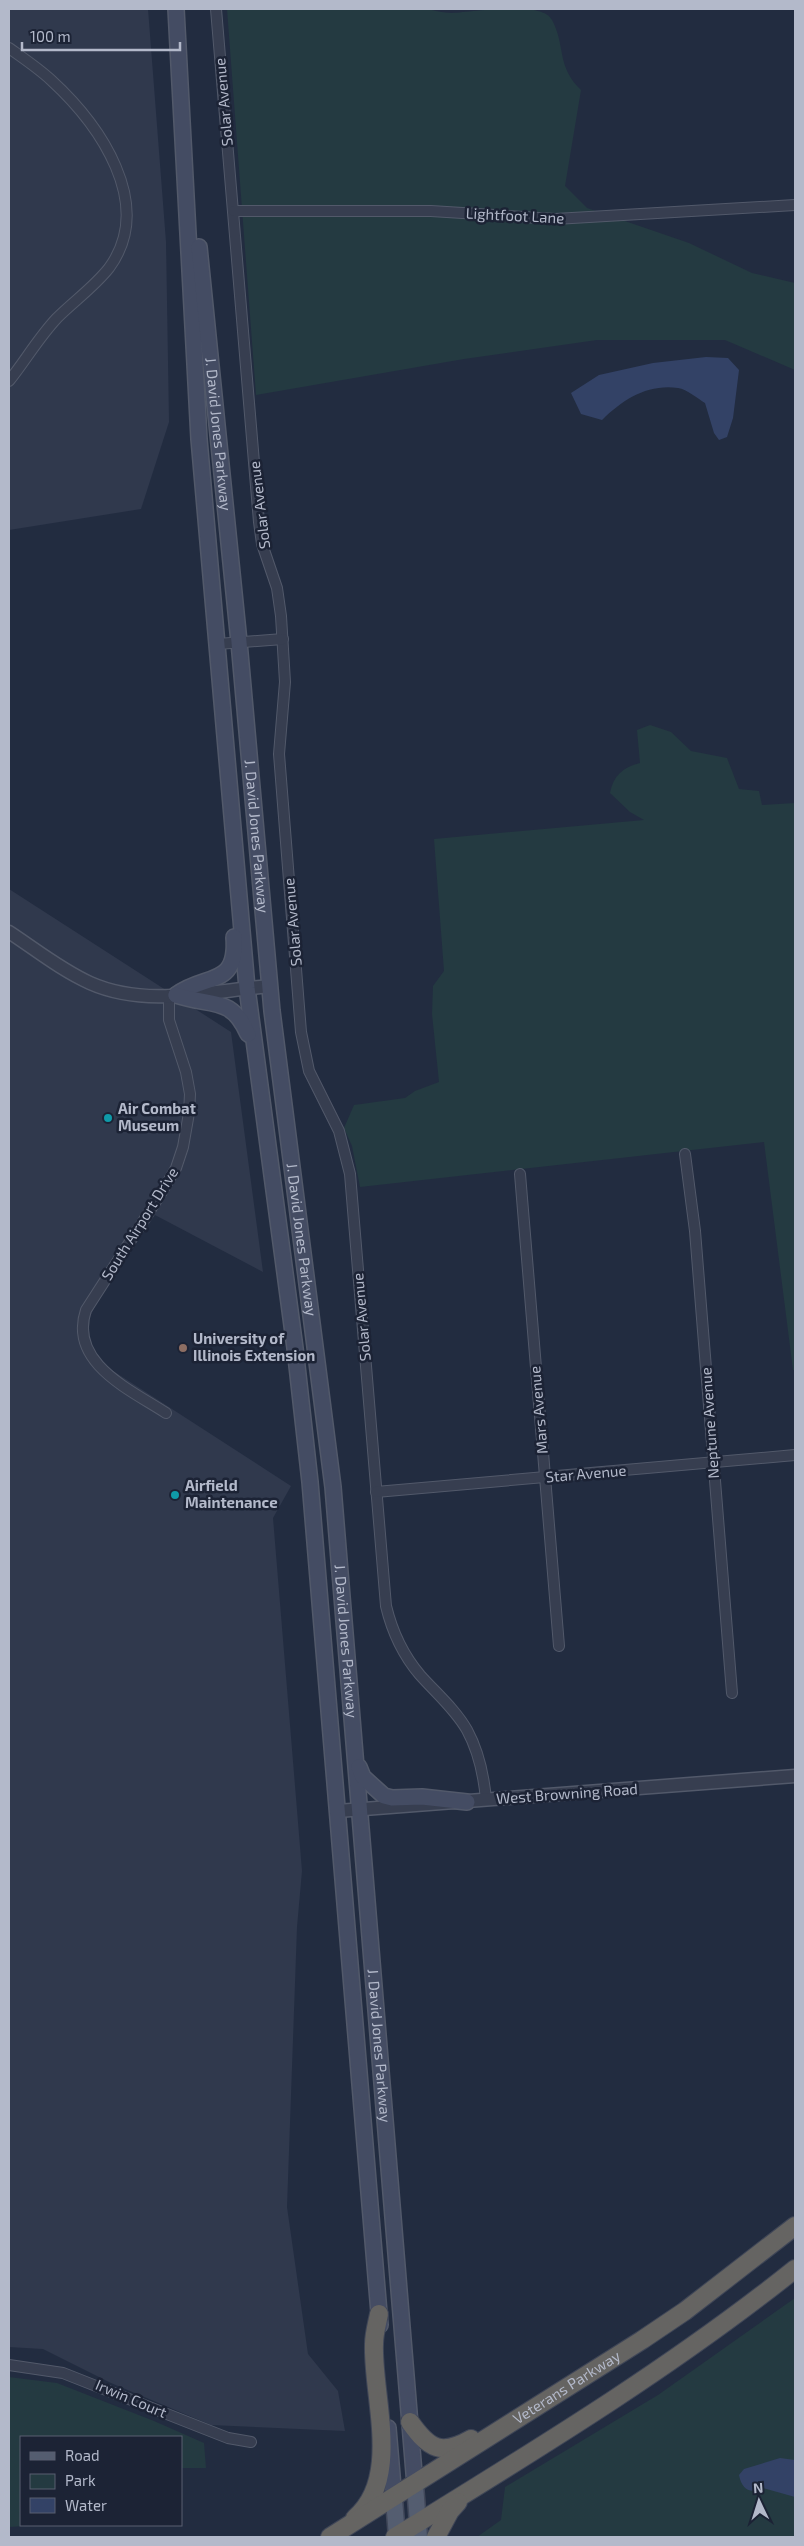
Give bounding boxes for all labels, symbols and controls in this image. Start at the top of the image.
scale bar [22,20,180,52]
text: 100 m [30,27,71,45]
street label: Solar Avenue [210,57,236,147]
street label: Lightfoot Lane [465,203,565,227]
street label: J. David Jones Parkway [202,356,236,512]
street label: Solar Avenue [245,460,273,550]
street label: J. David Jones Parkway [242,759,273,914]
street label: Solar Avenue [279,877,305,967]
place label: Air Combat Museum [118,1099,196,1134]
marker: Air Combat Museum [102,1112,114,1124]
street label: J. David Jones Parkway [284,1162,321,1317]
street label: South Airport Drive [97,1164,181,1283]
street label: Solar Avenue [348,1272,374,1362]
place label: University of Illinois Extension [193,1329,315,1364]
marker: University of Illinois Extension [177,1342,189,1354]
street label: Mars Avenue [525,1365,551,1455]
street label: Neptune Avenue [696,1367,722,1479]
street label: Star Avenue [545,1460,627,1486]
place label: Airfield Maintenance [185,1476,278,1511]
marker: Airfield Maintenance [169,1489,181,1501]
street label: J. David Jones Parkway [331,1563,362,1719]
street label: West Browning Road [495,1779,638,1807]
street label: J. David Jones Parkway [365,1968,395,2123]
street label: Veterans Parkway [509,2346,623,2427]
street label: Irwin Court [93,2375,170,2421]
legend [20,2436,182,2526]
text: Road [65,2446,100,2464]
text: Park [65,2471,96,2489]
north arrow [734,2476,784,2526]
text: N [752,2479,764,2496]
text: Water [65,2496,107,2514]

